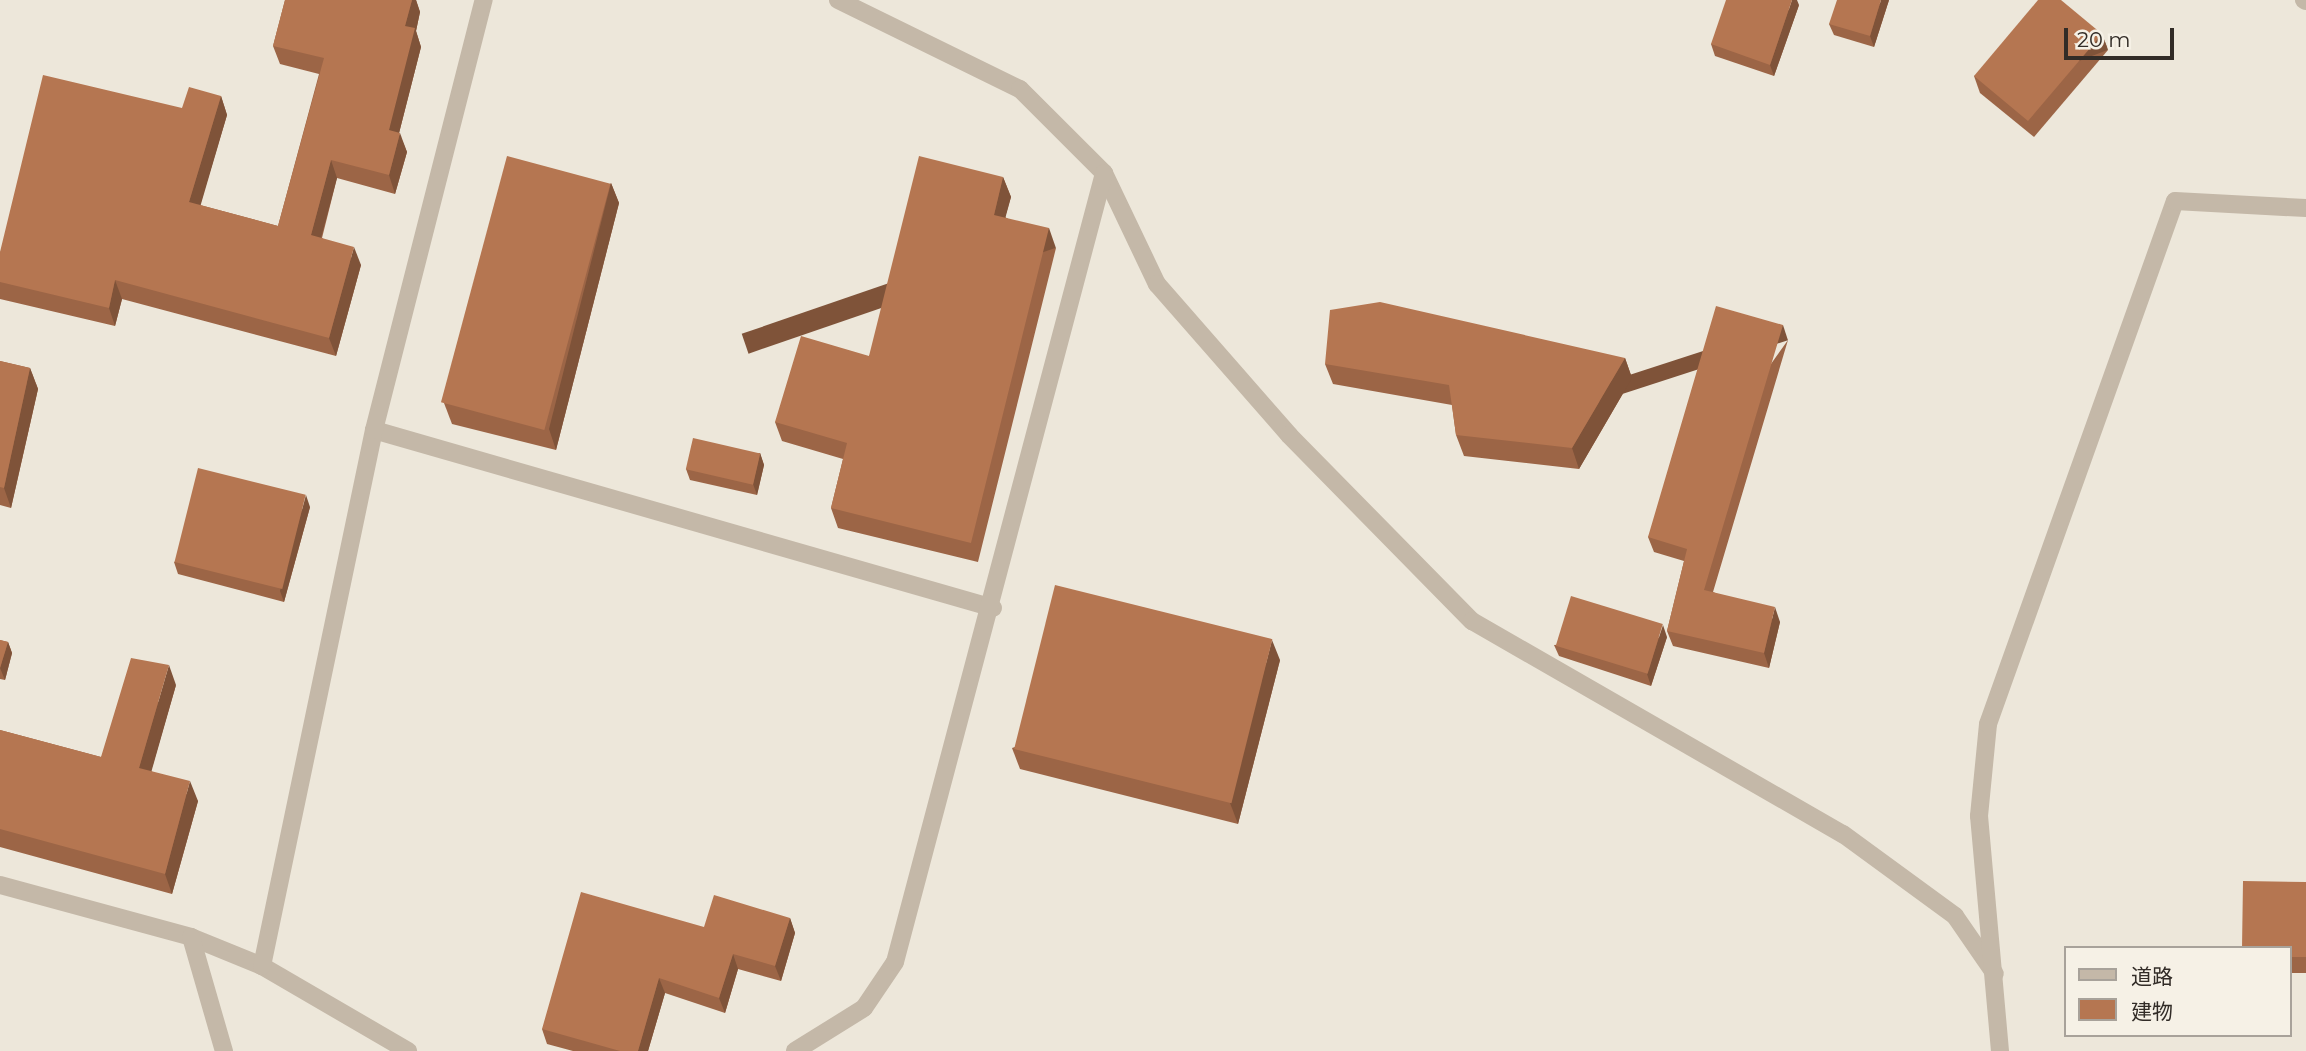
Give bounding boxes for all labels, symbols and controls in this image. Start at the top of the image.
scale bar [2068,14,2178,58]
text: 20 m [2077,27,2131,52]
legend [2064,946,2292,1037]
text: 道路 [2131,964,2173,989]
text: 建物 [2131,999,2173,1024]

